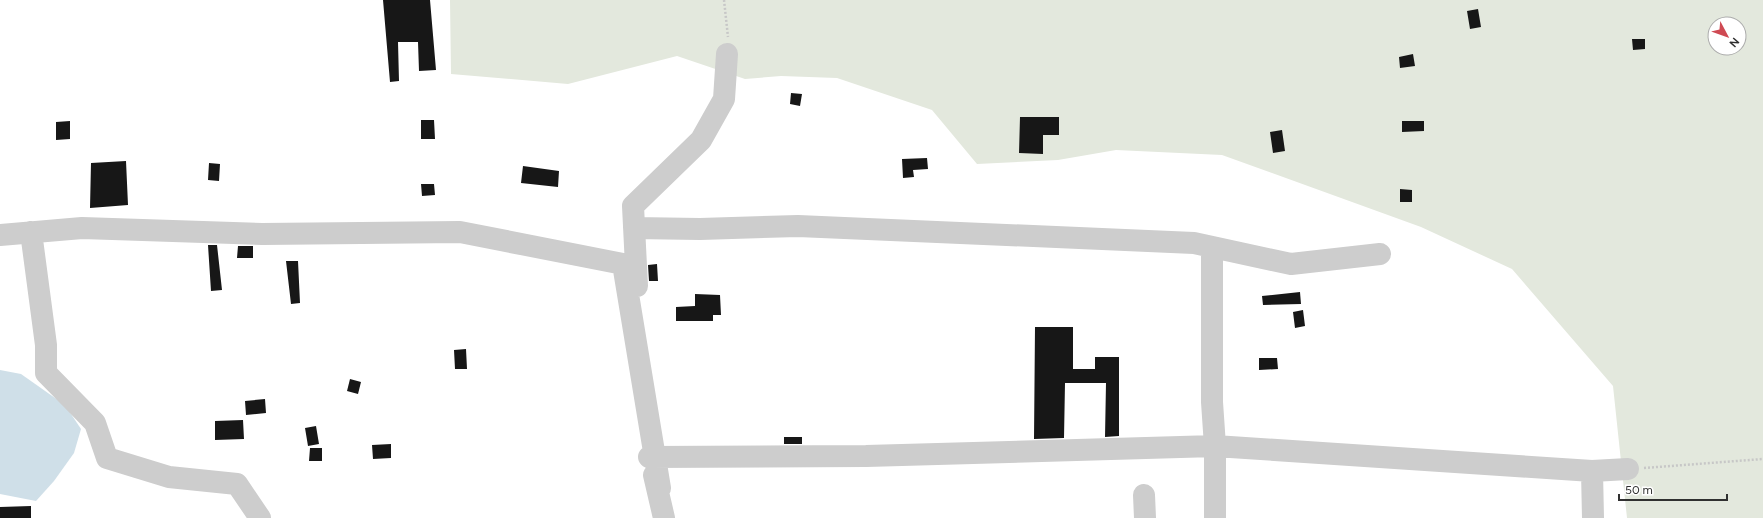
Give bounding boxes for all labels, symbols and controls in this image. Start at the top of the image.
north arrow [1707,16,1747,56]
text: N [1726,35,1742,50]
scale bar [1619,476,1727,502]
text: 50 m [1625,483,1653,497]

